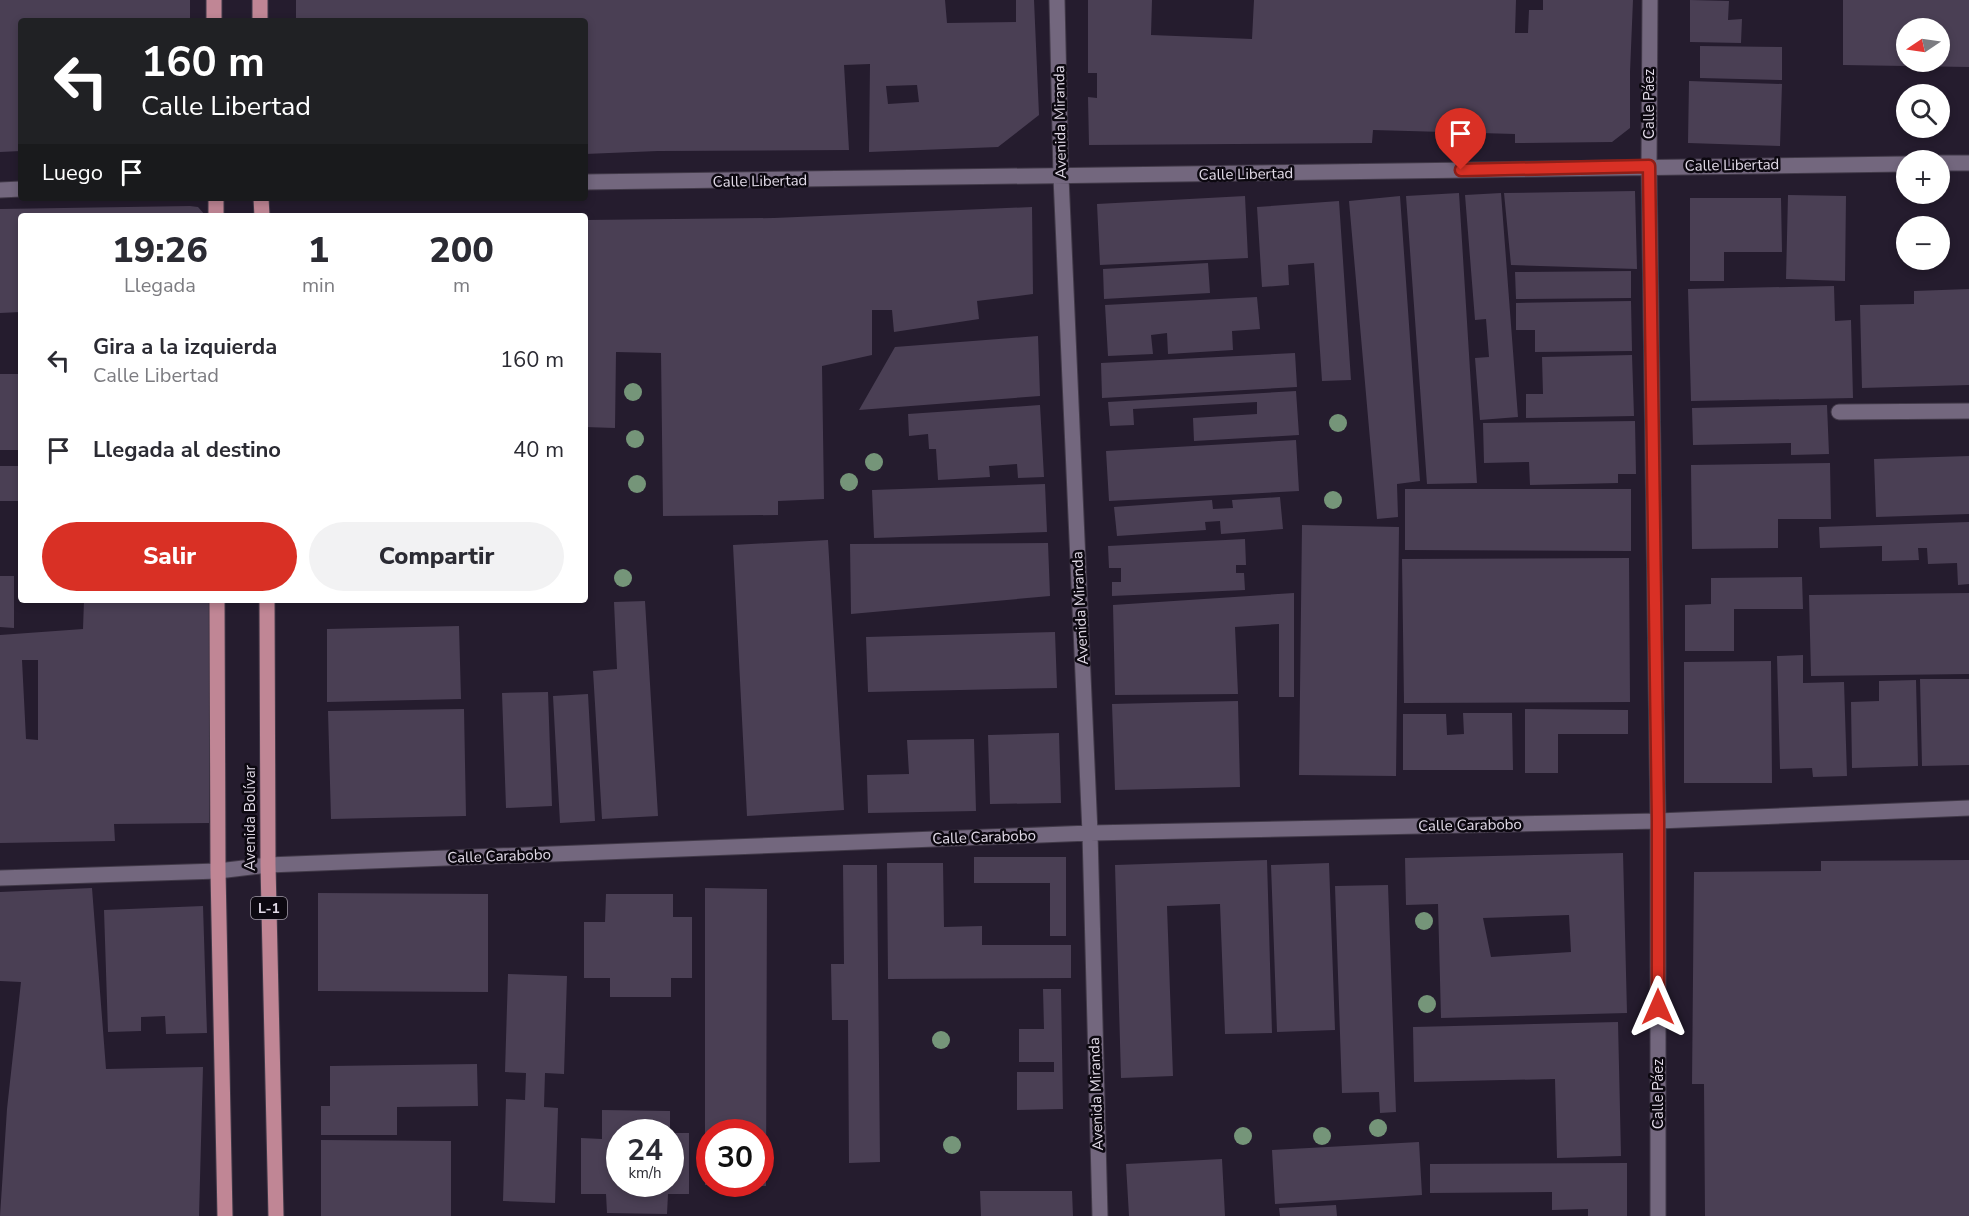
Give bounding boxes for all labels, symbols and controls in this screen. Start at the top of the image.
north arrow [1896,18,1950,72]
map controls [1896,18,1950,270]
text: 160 m [141,34,265,91]
icon: left [42,42,120,120]
street label: Avenida Miranda [1049,65,1071,179]
street label: Calle Páez [1639,69,1659,139]
button: search [1896,84,1950,138]
text: Calle Libertad [141,88,311,125]
pin [1435,108,1486,170]
icon: arrive [1444,117,1477,150]
button: + [1896,150,1950,204]
street label: Calle Libertad [1685,154,1779,176]
icon: arrive [115,156,148,189]
text: Luego [42,158,103,188]
street label: Calle Libertad [1199,163,1293,185]
street label: Calle Libertad [713,170,807,192]
button: − [1896,216,1950,270]
text: 19:26 [112,226,208,275]
text: 1 [308,226,329,275]
text: 200 [429,226,494,275]
text: Llegada [124,272,196,299]
text: min [302,272,335,299]
text: m [453,272,470,299]
text: Gira a la izquierda [93,332,277,362]
icon: left [42,344,75,377]
text: 160 m [500,345,564,375]
text: Calle Libertad [93,362,219,389]
icon: arrive [42,434,75,467]
text: Llegada al destino [93,435,281,465]
text: 40 m [513,435,564,465]
button: Salir [42,522,297,591]
button: Compartir [309,522,564,591]
street label: Avenida Miranda [1067,551,1093,665]
street label: Avenida Bolívar [240,764,260,871]
street label: Calle Carabobo [1418,814,1522,836]
street label: Calle Carabobo [932,825,1036,849]
street label: Calle Carabobo [447,844,551,868]
road number: L-1 [251,897,287,919]
position arrow [1626,975,1690,1039]
street label: Avenida Miranda [1084,1037,1108,1151]
street label: Calle Páez [1648,1059,1668,1129]
speed limit sign: 30 [696,1119,774,1197]
text: 24 [627,1130,663,1171]
text: km/h [628,1163,662,1183]

